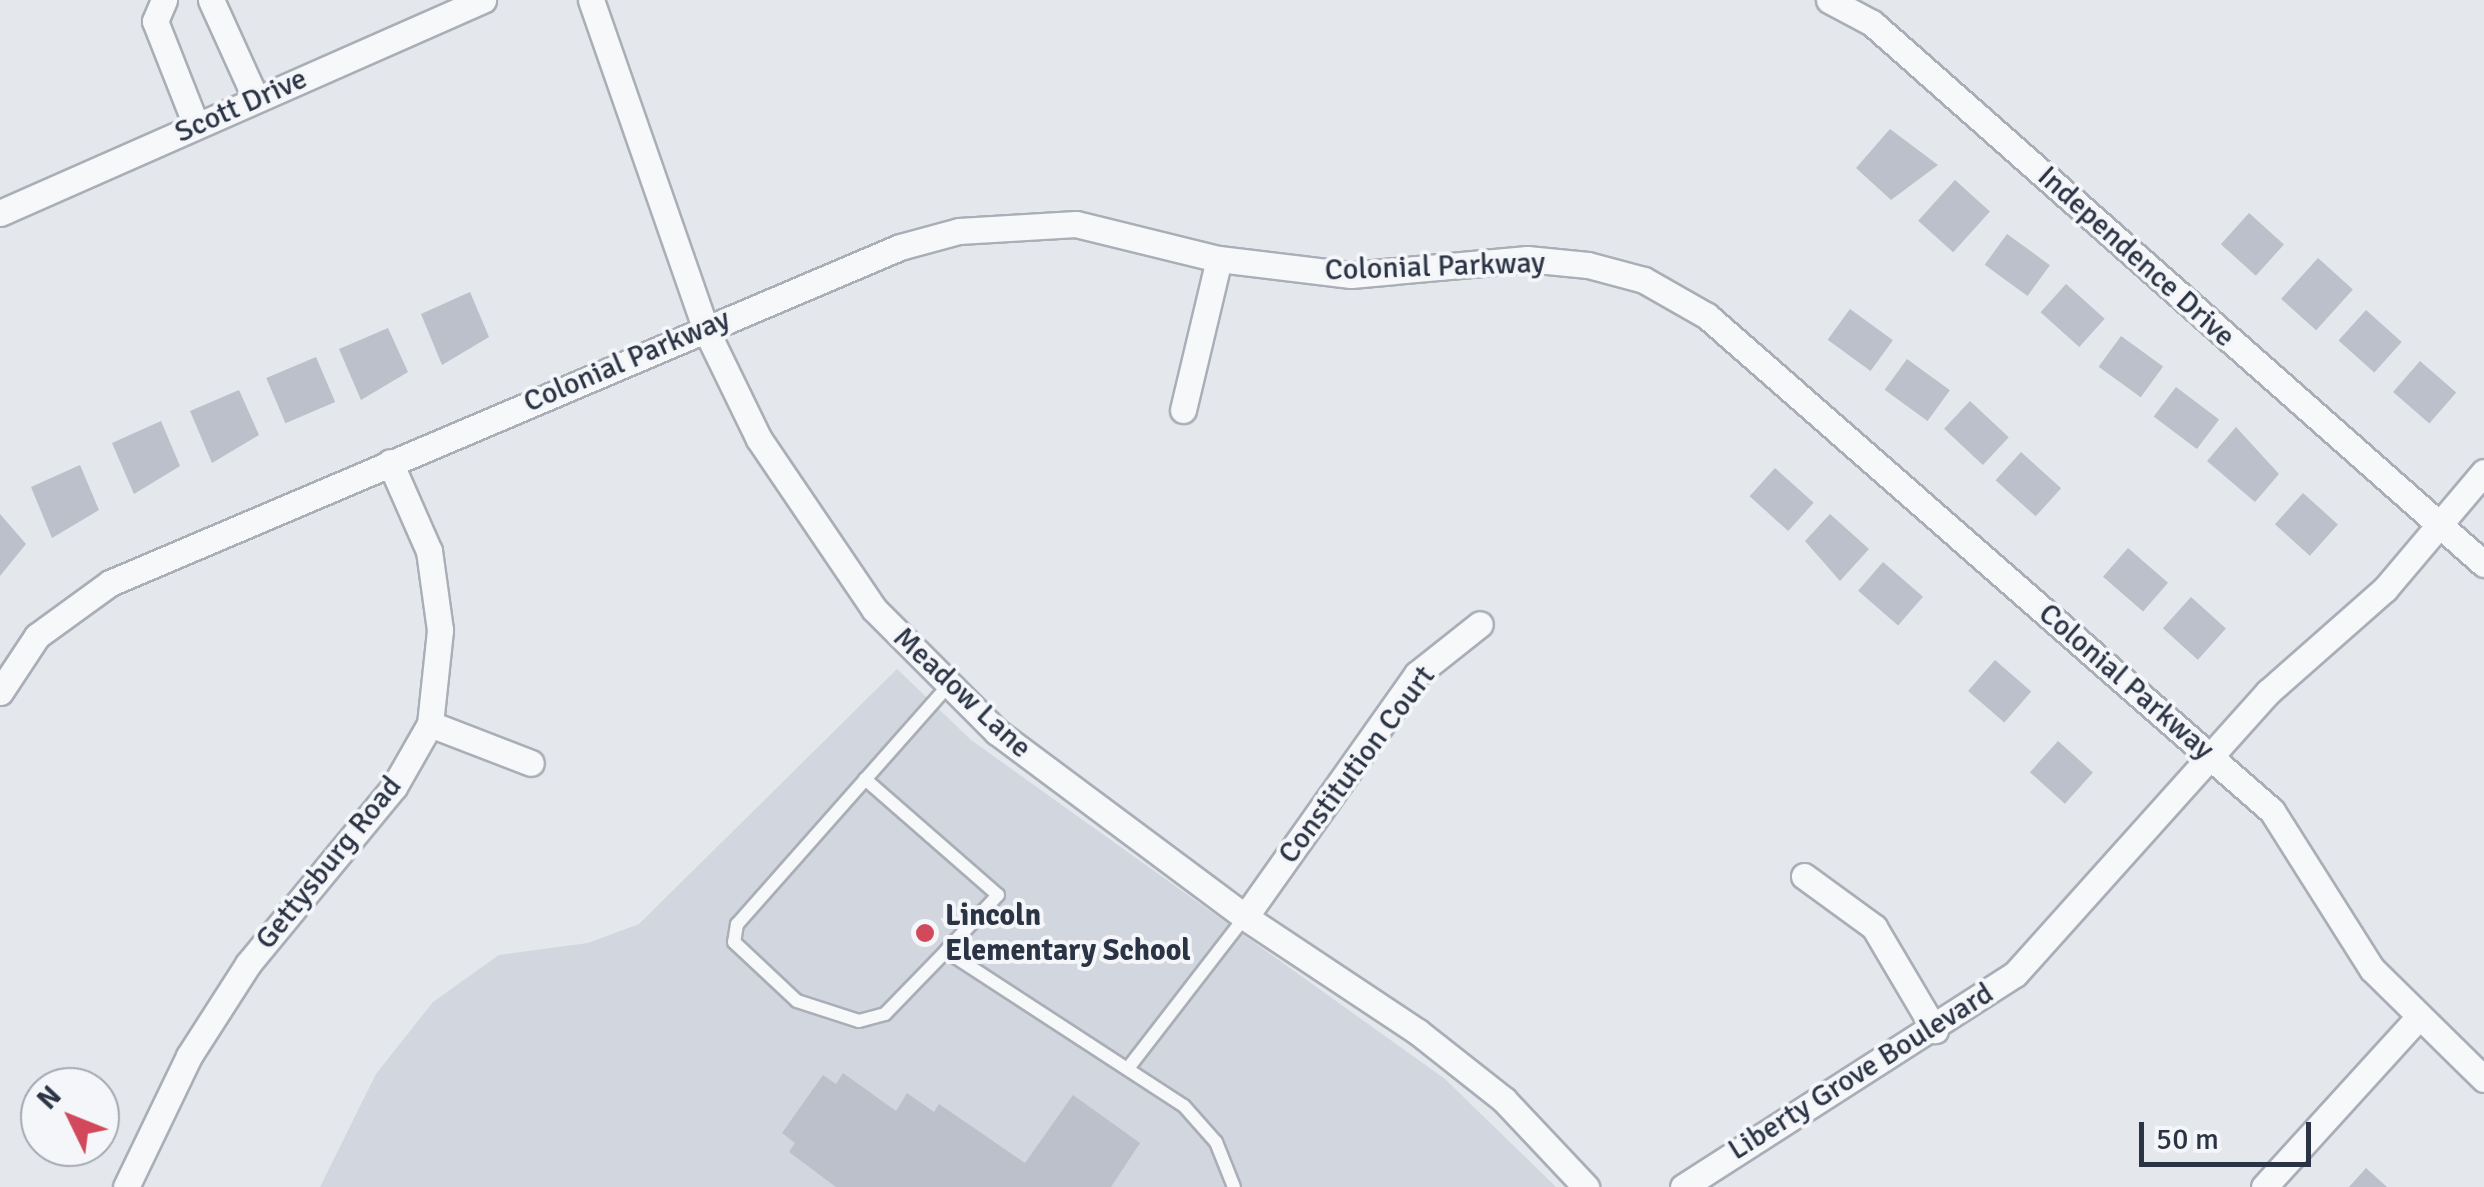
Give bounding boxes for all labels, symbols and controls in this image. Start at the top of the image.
street label: Scott Drive [169,61,313,151]
street label: Independence Drive [2030,159,2242,355]
street label: Colonial Parkway [1324,245,1546,289]
street label: Colonial Parkway [518,301,736,421]
street label: Colonial Parkway [2031,596,2221,768]
street label: Meadow Lane [885,620,1039,766]
street label: Constitution Court [1271,659,1443,871]
street label: Gettysburg Road [248,769,410,957]
place label: Lincoln Elementary School [945,898,1191,968]
marker: Lincoln Elementary School [914,922,936,944]
street label: Liberty Grove Boulevard [1722,976,2000,1168]
north arrow [20,1067,120,1167]
text: N [30,1079,69,1117]
scale bar [2144,1102,2316,1164]
text: 50 m [2156,1121,2219,1158]

